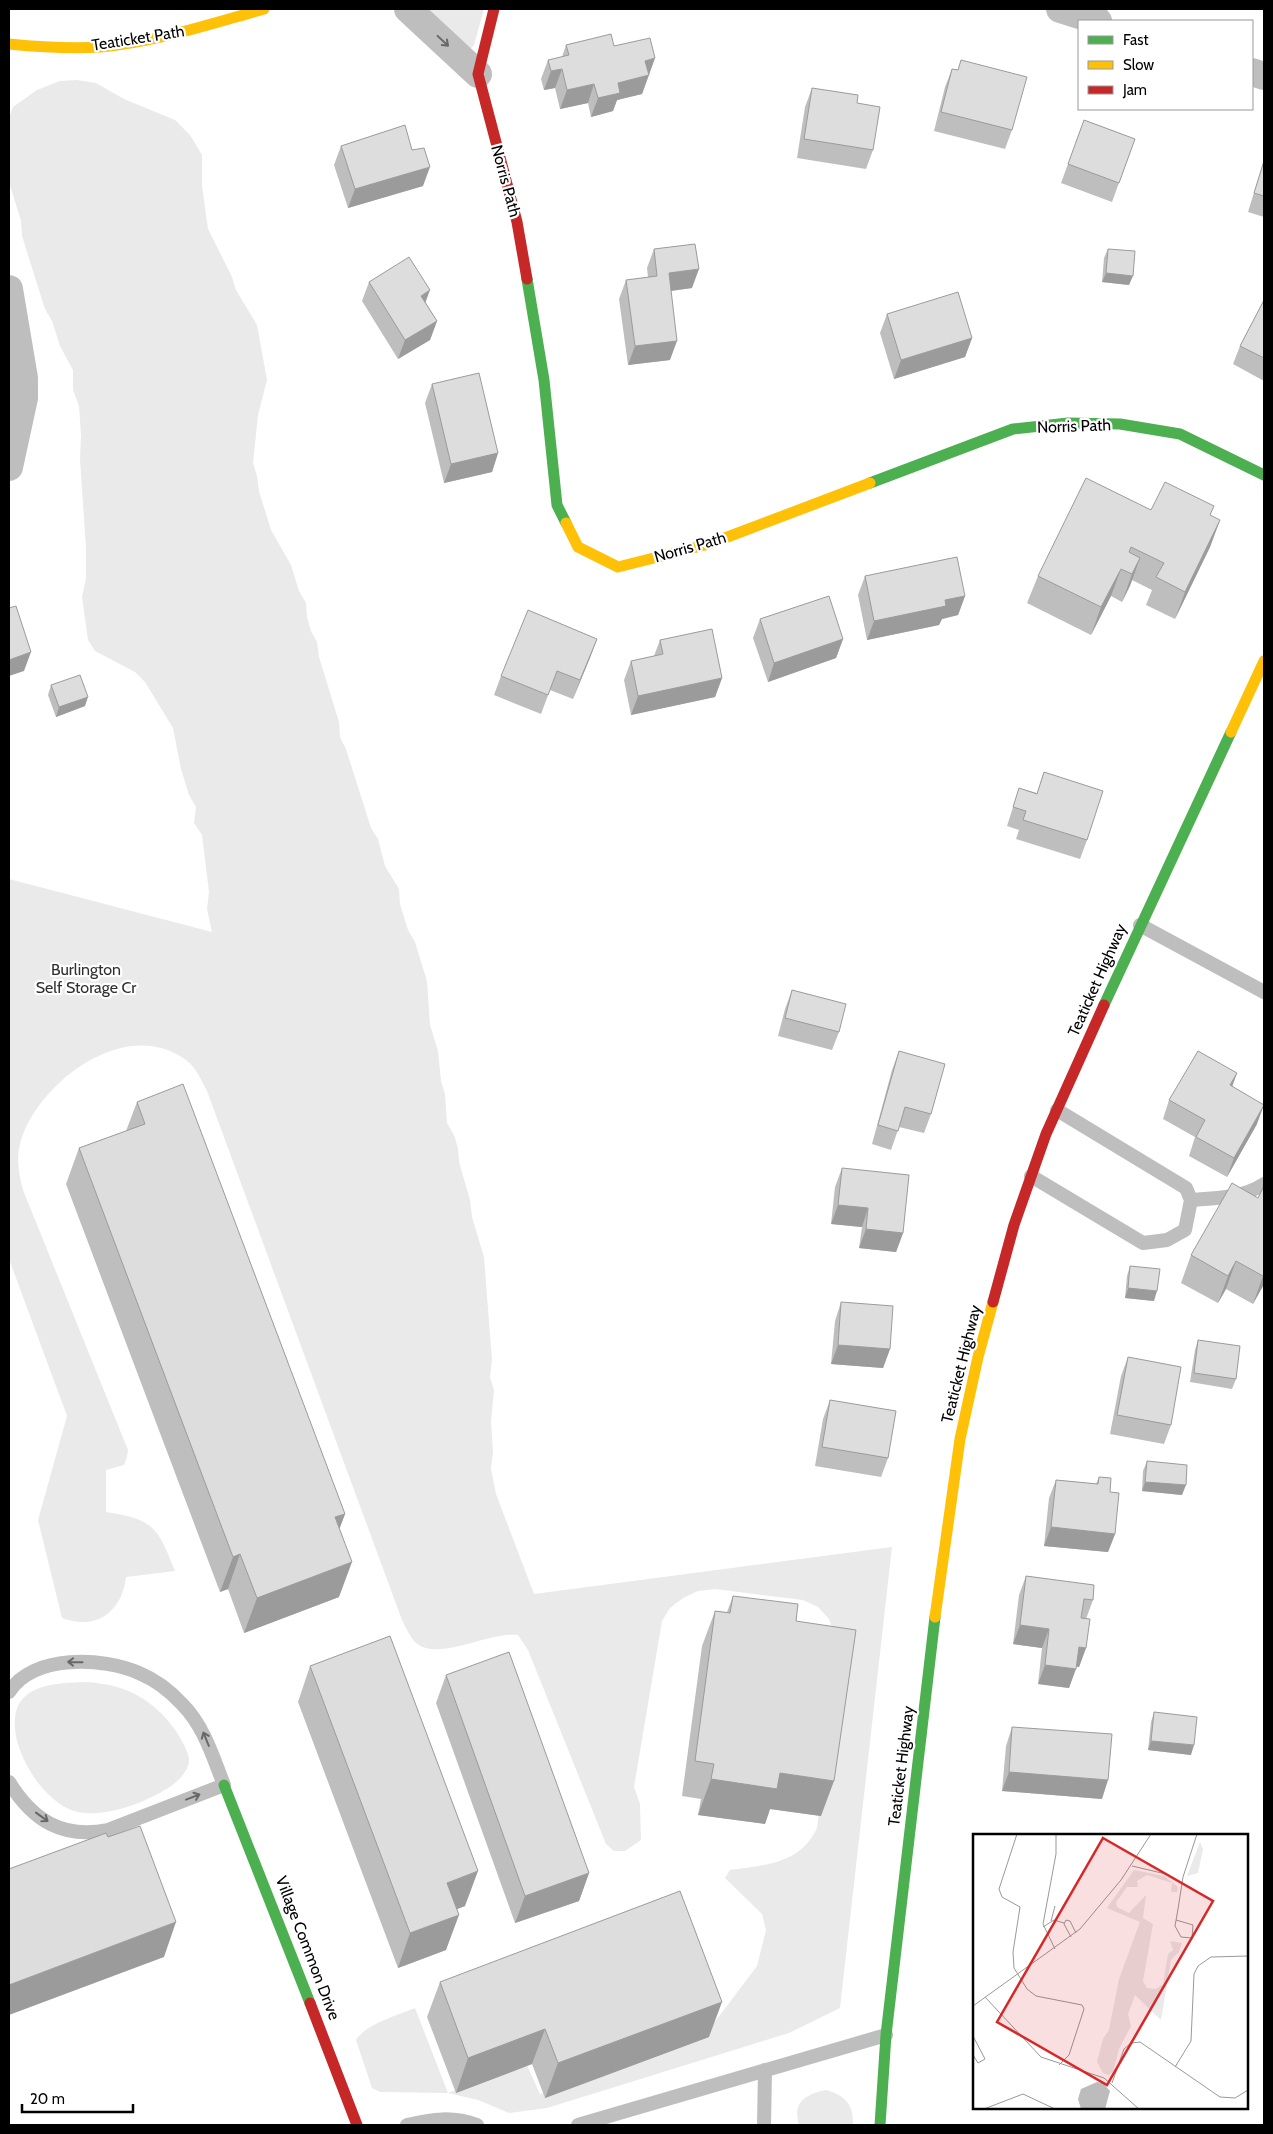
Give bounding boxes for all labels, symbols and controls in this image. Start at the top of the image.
legend [1078,20,1253,110]
street label: Teaticket Path [90,21,186,55]
text: Fast [1123,31,1148,49]
one-way arrow [437,35,450,47]
text: Slow [1123,56,1154,74]
text: Jam [1122,81,1147,99]
street label: Norris Path [487,143,525,219]
street label: Norris Path [1037,415,1111,437]
street label: Norris Path [652,528,728,566]
street label: Teaticket Highway [1064,921,1130,1039]
park label: Burlington Self Storage Cr [36,960,137,997]
street label: Teaticket Highway [937,1303,985,1425]
one-way arrow [67,1657,83,1667]
street label: Teaticket Highway [884,1705,918,1827]
one-way arrow [200,1732,210,1747]
one-way arrow [186,1791,201,1800]
one-way arrow [35,1812,48,1823]
inset map [973,1834,1248,2109]
street label: Village Common Drive [272,1873,344,2023]
scale bar [22,2082,134,2114]
text: 20 m [30,2090,65,2108]

